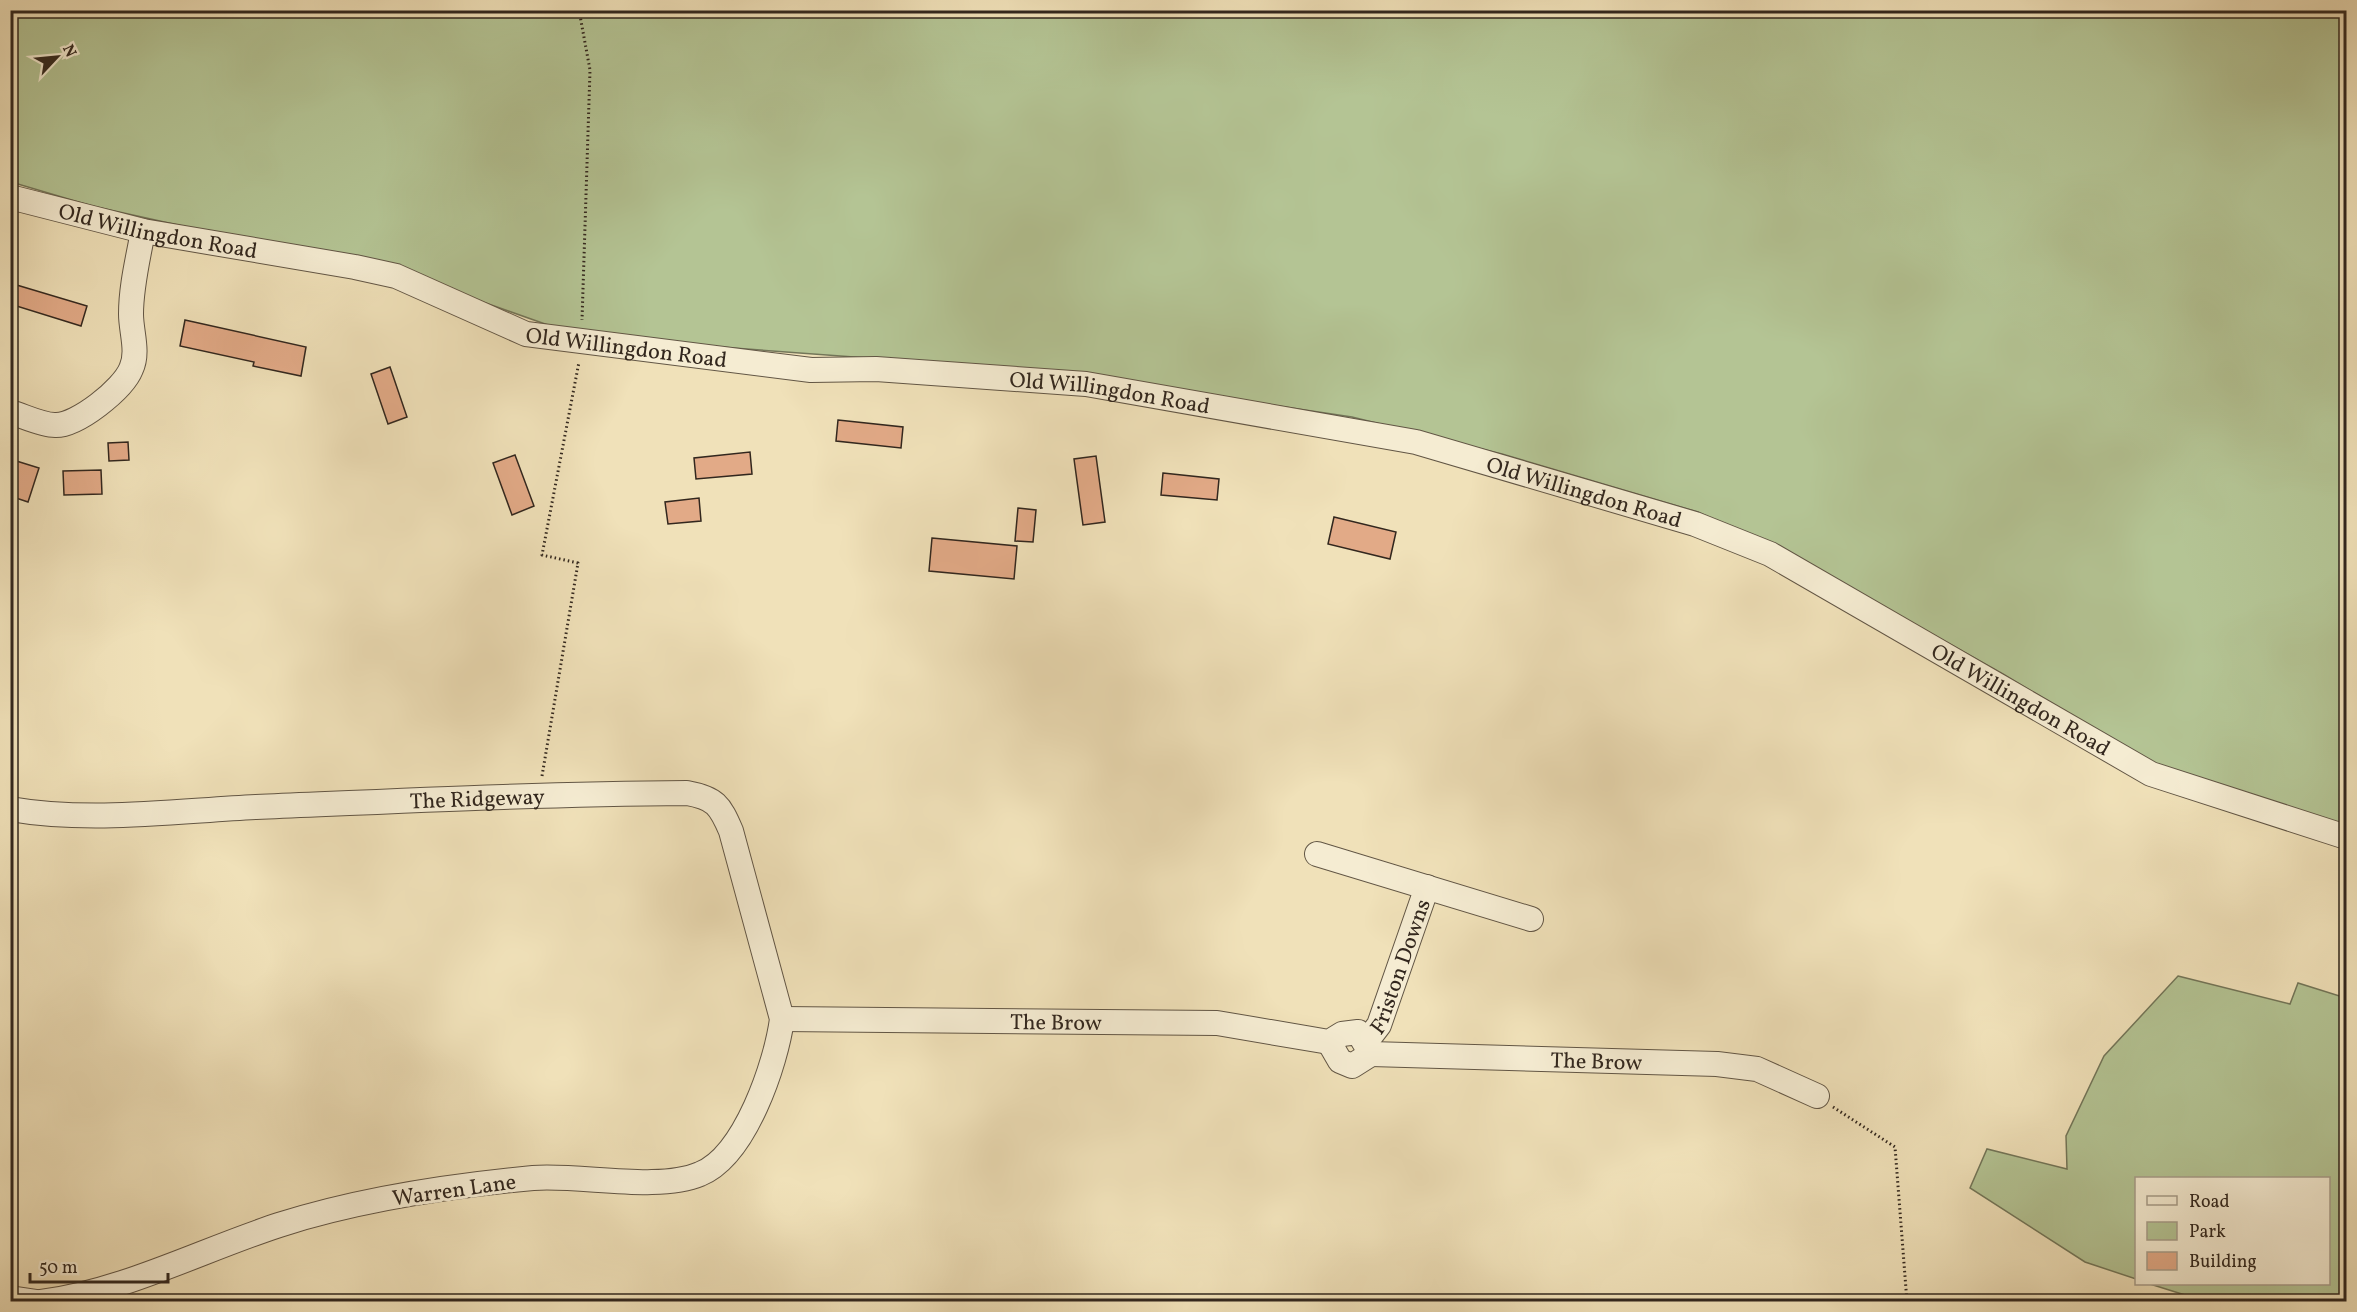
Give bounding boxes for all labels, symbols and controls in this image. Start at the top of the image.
north arrow [27,27,87,87]
text: N [56,41,81,62]
street label: Old Willingdon Road [55,197,259,268]
street label: Old Willingdon Road [524,321,729,377]
street label: Old Willingdon Road [1008,366,1212,424]
street label: Old Willingdon Road [1482,450,1685,537]
street label: Old Willingdon Road [1924,637,2115,765]
street label: The Ridgeway [409,783,545,819]
street label: Friston Downs [1364,895,1440,1042]
street label: The Brow [1010,1008,1102,1040]
street label: The Brow [1550,1046,1643,1080]
street label: Warren Lane [390,1167,518,1216]
legend [2135,1177,2330,1285]
text: Road [2189,1190,2230,1215]
text: Park [2189,1220,2226,1245]
scale bar [30,1246,168,1284]
text: Building [2189,1250,2257,1275]
text: 50 m [39,1256,78,1281]

